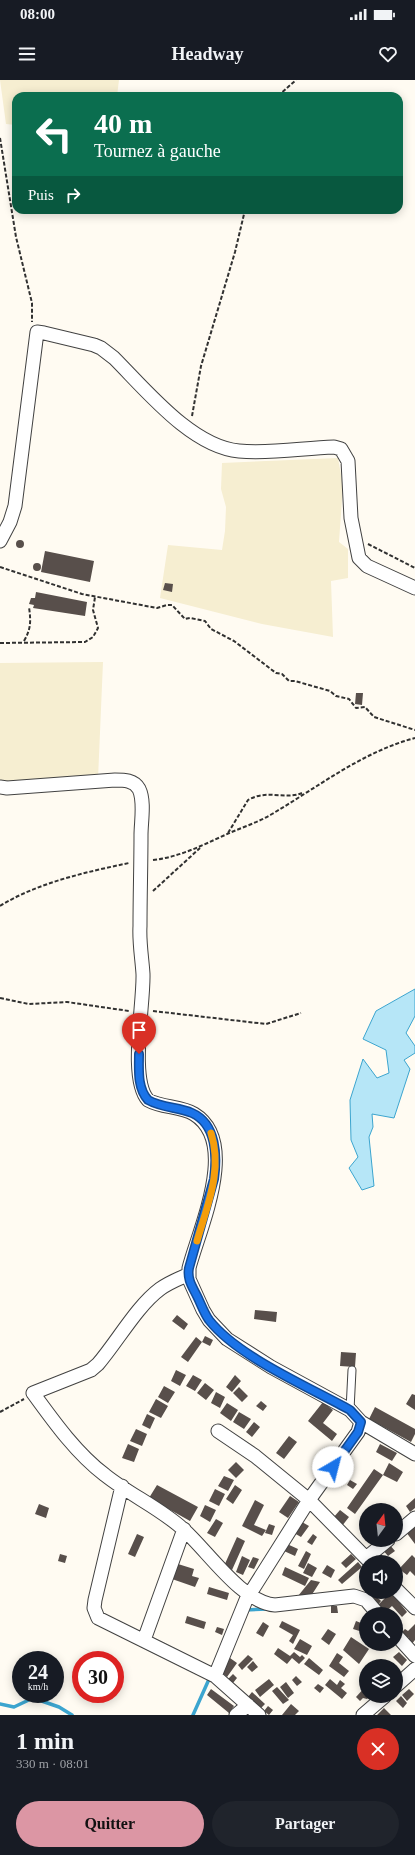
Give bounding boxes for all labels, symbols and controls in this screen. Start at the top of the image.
text: 08:00 [20,6,55,22]
icon: menu [16,43,38,65]
icon: heart [377,43,399,65]
text: Headway [172,44,244,64]
icon: left [28,108,80,160]
text: 40 m [94,108,152,139]
text: Tournez à gauche [94,141,221,161]
icon: right [62,184,84,206]
text: Puis [28,187,54,203]
pin [122,1013,156,1054]
icon: arrive [128,1019,150,1041]
position arrow [312,1446,354,1488]
north arrow [359,1503,403,1547]
map controls [359,1503,403,1703]
button: sound [359,1555,403,1599]
button: search [359,1607,403,1651]
speed limit sign: 30 [72,1651,124,1703]
button: layers [359,1659,403,1703]
text: 24 [28,1661,48,1683]
text: km/h [28,1681,48,1692]
text: 1 min [16,1728,74,1754]
button: close [357,1728,399,1770]
text: 330 m · 08:01 [16,1756,89,1771]
button: Quitter [16,1801,204,1847]
button: Partager [212,1801,399,1847]

